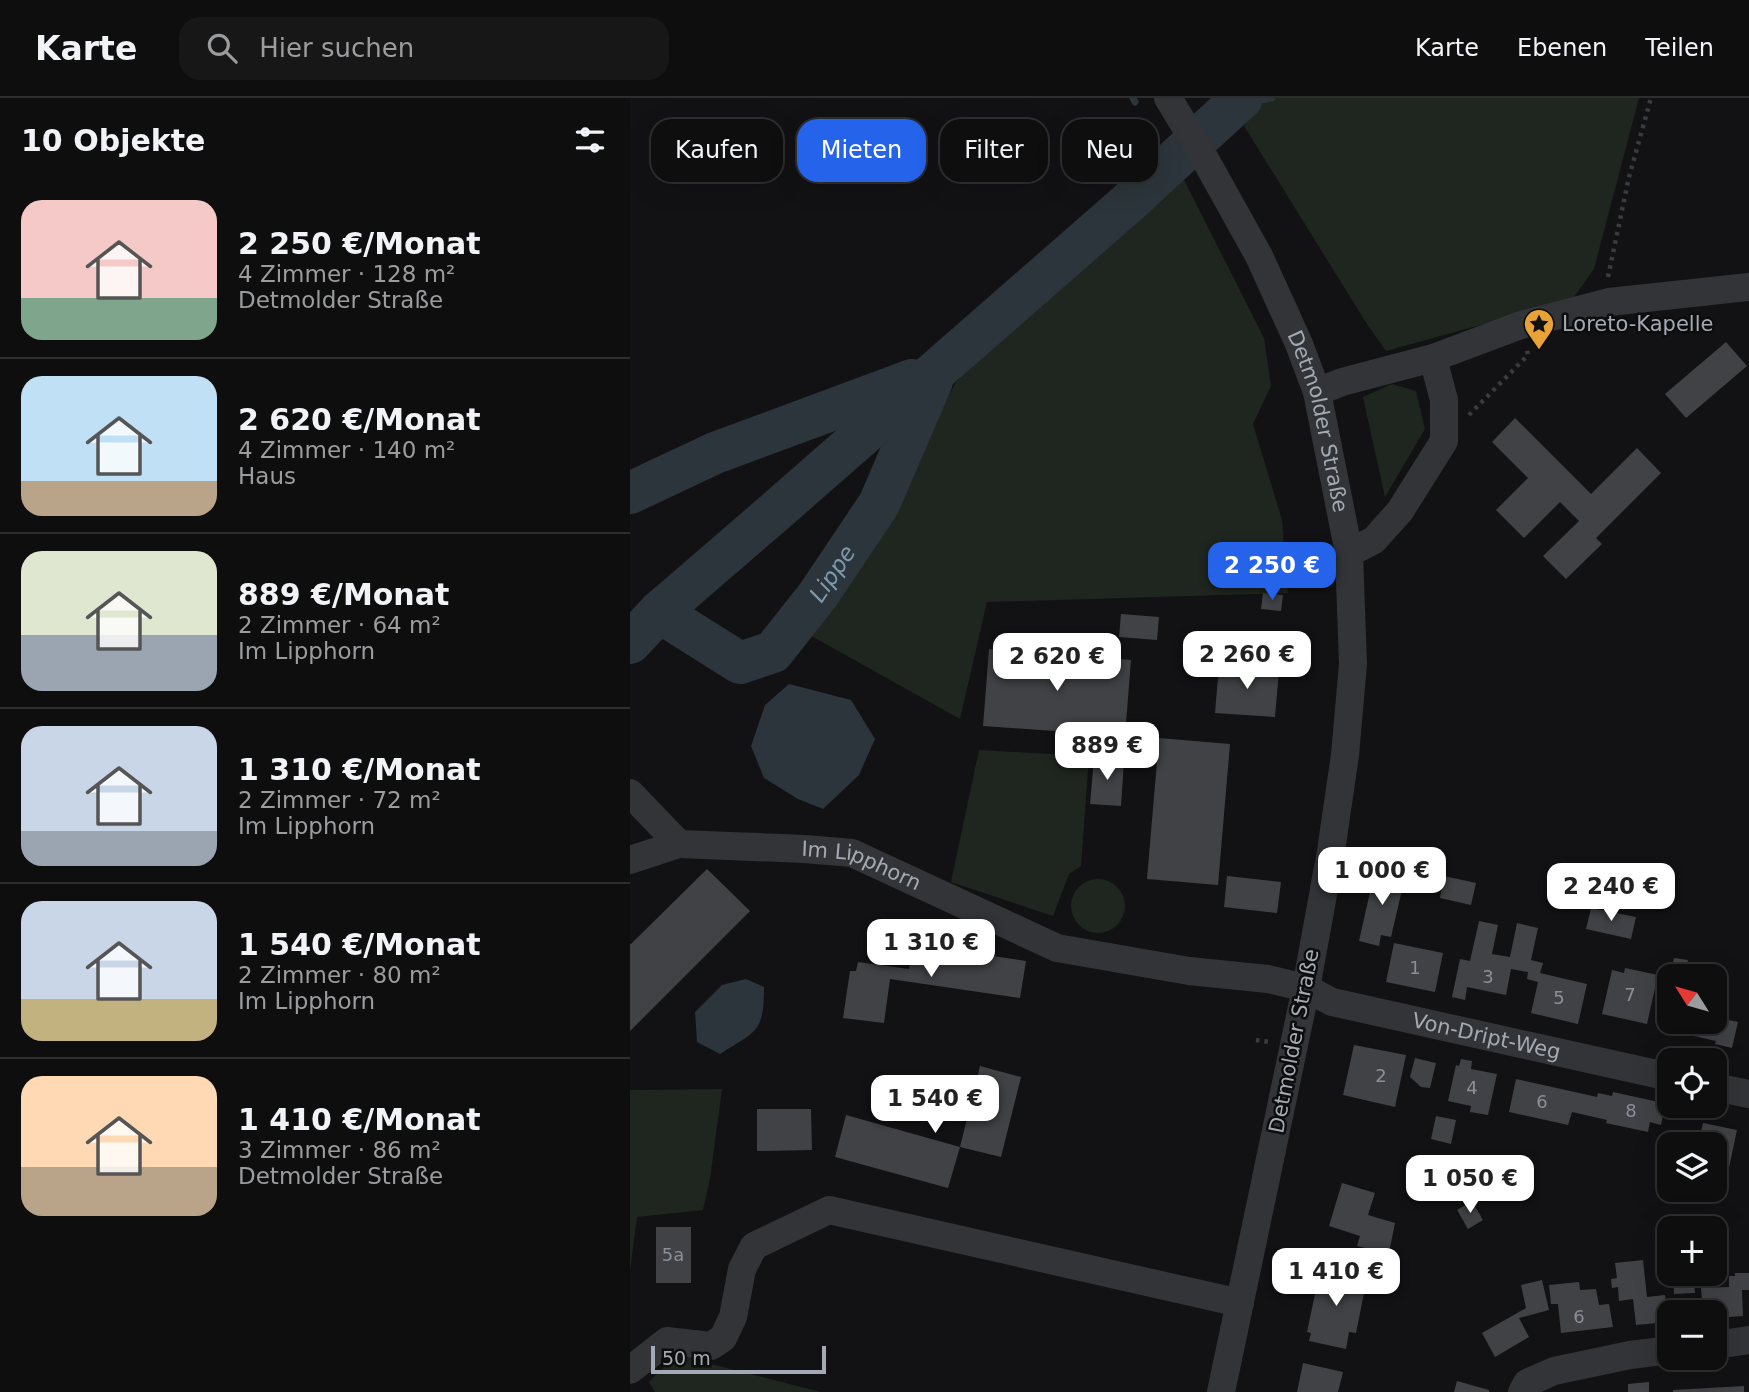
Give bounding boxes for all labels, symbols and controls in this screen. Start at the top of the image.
search box [179,17,669,80]
text: Karte [35,29,137,68]
icon: search [203,29,241,67]
text: Hier suchen [259,33,414,63]
text: Karte [1415,34,1479,62]
text: Ebenen [1517,34,1607,62]
text: Teilen [1645,34,1714,62]
chip: Kaufen [651,119,783,182]
chip: Mieten [797,119,926,182]
chip: Filter [940,119,1048,182]
chip: Neu [1062,119,1158,182]
icon: filters [571,121,609,159]
text: 10 Objekte [21,123,205,158]
text: 2 250 €/Monat [238,226,481,261]
icon: home [77,228,161,312]
text: 4 Zimmer · 128 m² [238,261,455,287]
text: Detmolder Straße [238,287,443,313]
place icon: Loreto-Kapelle [1522,307,1556,351]
place label: Loreto-Kapelle [1562,312,1713,336]
street label: Detmolder Straße [1282,327,1353,514]
text: 2 620 €/Monat [238,402,481,437]
icon: home [77,404,161,488]
text: 4 Zimmer · 140 m² [238,437,455,463]
text: Haus [238,463,296,489]
water label: Lippe [804,540,861,607]
pin: 2 250 € [1207,542,1337,602]
text: 2 250 € [1224,552,1320,578]
text: 889 €/Monat [238,577,449,612]
icon: home [77,579,161,663]
text: 2 Zimmer · 64 m² [238,612,441,638]
pin: 2 260 € [1182,632,1312,691]
pin: 2 620 € [992,634,1122,693]
text: Im Lipphorn [238,638,375,664]
text: 2 260 € [1199,641,1295,667]
text: 2 620 € [1009,643,1105,669]
pin: 889 € [1058,722,1156,782]
text: 889 € [1071,732,1143,758]
text: 1 310 €/Monat [238,752,481,787]
icon: home [77,754,161,838]
text: 2 Zimmer · 72 m² [238,787,441,813]
text: Im Lipphorn [238,813,375,839]
street label: Im Lipphorn [801,837,925,895]
pin: 1 000 € [1317,848,1447,907]
text: 1 000 € [1334,857,1430,883]
pin: 2 240 € [1546,864,1676,923]
text: 2 240 € [1563,873,1659,899]
pin: 1 310 € [866,920,996,979]
text: 1 540 €/Monat [238,927,481,962]
icon: home [77,929,161,1013]
text: 1 310 € [883,929,979,955]
street label: Detmolder Straße [1264,947,1324,1135]
house number: 1 [1409,957,1421,978]
text: 2 Zimmer · 80 m² [238,962,441,988]
north arrow [1657,964,1727,1034]
map controls [1657,964,1727,1370]
house number: 3 [1482,966,1494,987]
house number: 7 [1624,984,1636,1005]
house number: 5 [1553,987,1565,1008]
text: Im Lipphorn [238,988,375,1014]
street label: Von-Dript-Weg [1410,1008,1563,1064]
button: locate [1657,1048,1727,1118]
house number: 2 [1375,1065,1387,1086]
pin: 1 540 € [870,1076,1000,1135]
house number: 4 [1466,1077,1478,1098]
text: 1 540 € [887,1085,983,1111]
house number: 6 [1536,1091,1548,1112]
house number: 8 [1625,1100,1637,1121]
text: 1 410 €/Monat [238,1102,481,1137]
icon: home [77,1104,161,1188]
button: layers [1657,1132,1727,1202]
text: 3 Zimmer · 86 m² [238,1137,441,1163]
pin: 1 050 € [1405,1156,1535,1215]
text: Detmolder Straße [238,1163,443,1189]
text: 1 050 € [1422,1165,1518,1191]
button: + [1657,1216,1727,1286]
house number: 5a [662,1244,684,1265]
pin: 1 410 € [1271,1248,1401,1308]
text: 1 410 € [1288,1258,1384,1284]
button: − [1657,1300,1727,1370]
house number: 6 [1573,1306,1585,1327]
scale bar [651,1343,826,1375]
text: 50 m [662,1347,711,1369]

